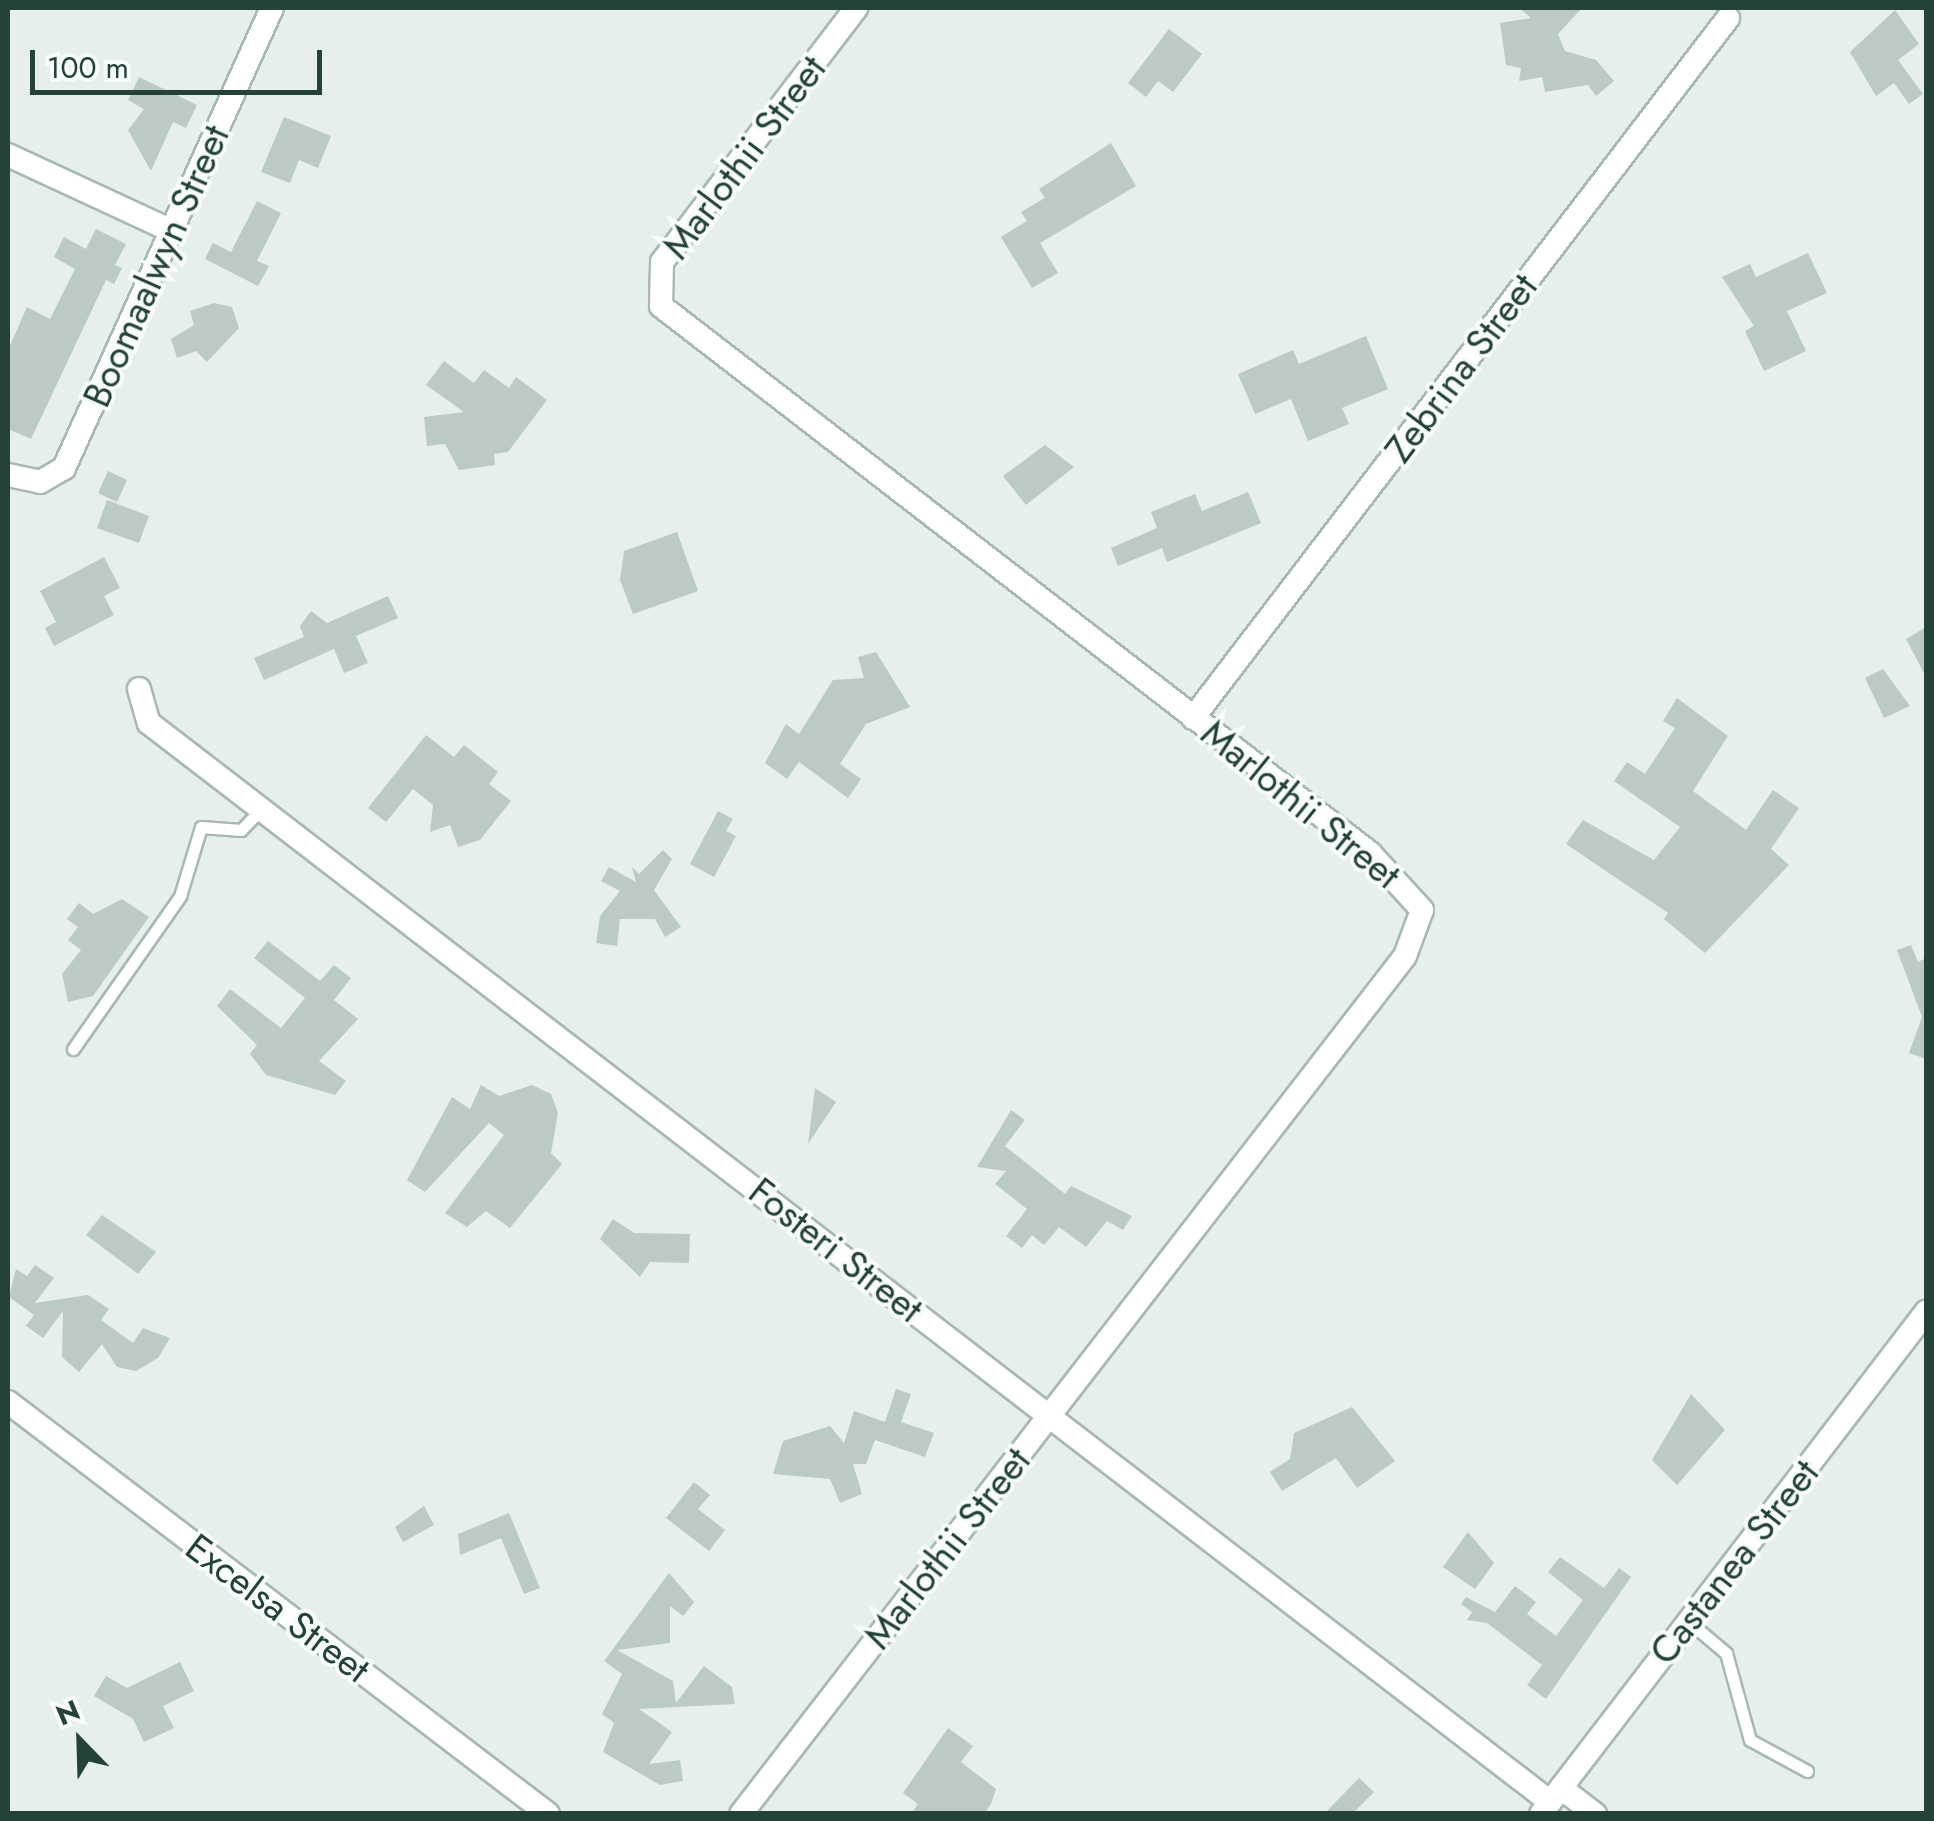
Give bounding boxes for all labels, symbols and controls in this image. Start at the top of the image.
scale bar [35,30,328,92]
text: 100 m [47,46,129,89]
street label: Marlothii Street [653,46,835,268]
street label: Boomaalwyn Street [73,118,239,414]
street label: Zebrina Street [1375,265,1547,471]
street label: Marlothii Street [1192,710,1410,898]
street label: Fosteri Street [740,1168,932,1332]
street label: Marlothii Street [854,1438,1040,1658]
street label: Castanea Street [1640,1451,1828,1673]
street label: Excelsa Street [177,1524,379,1692]
text: N [50,1690,86,1736]
north arrow [30,1691,130,1791]

